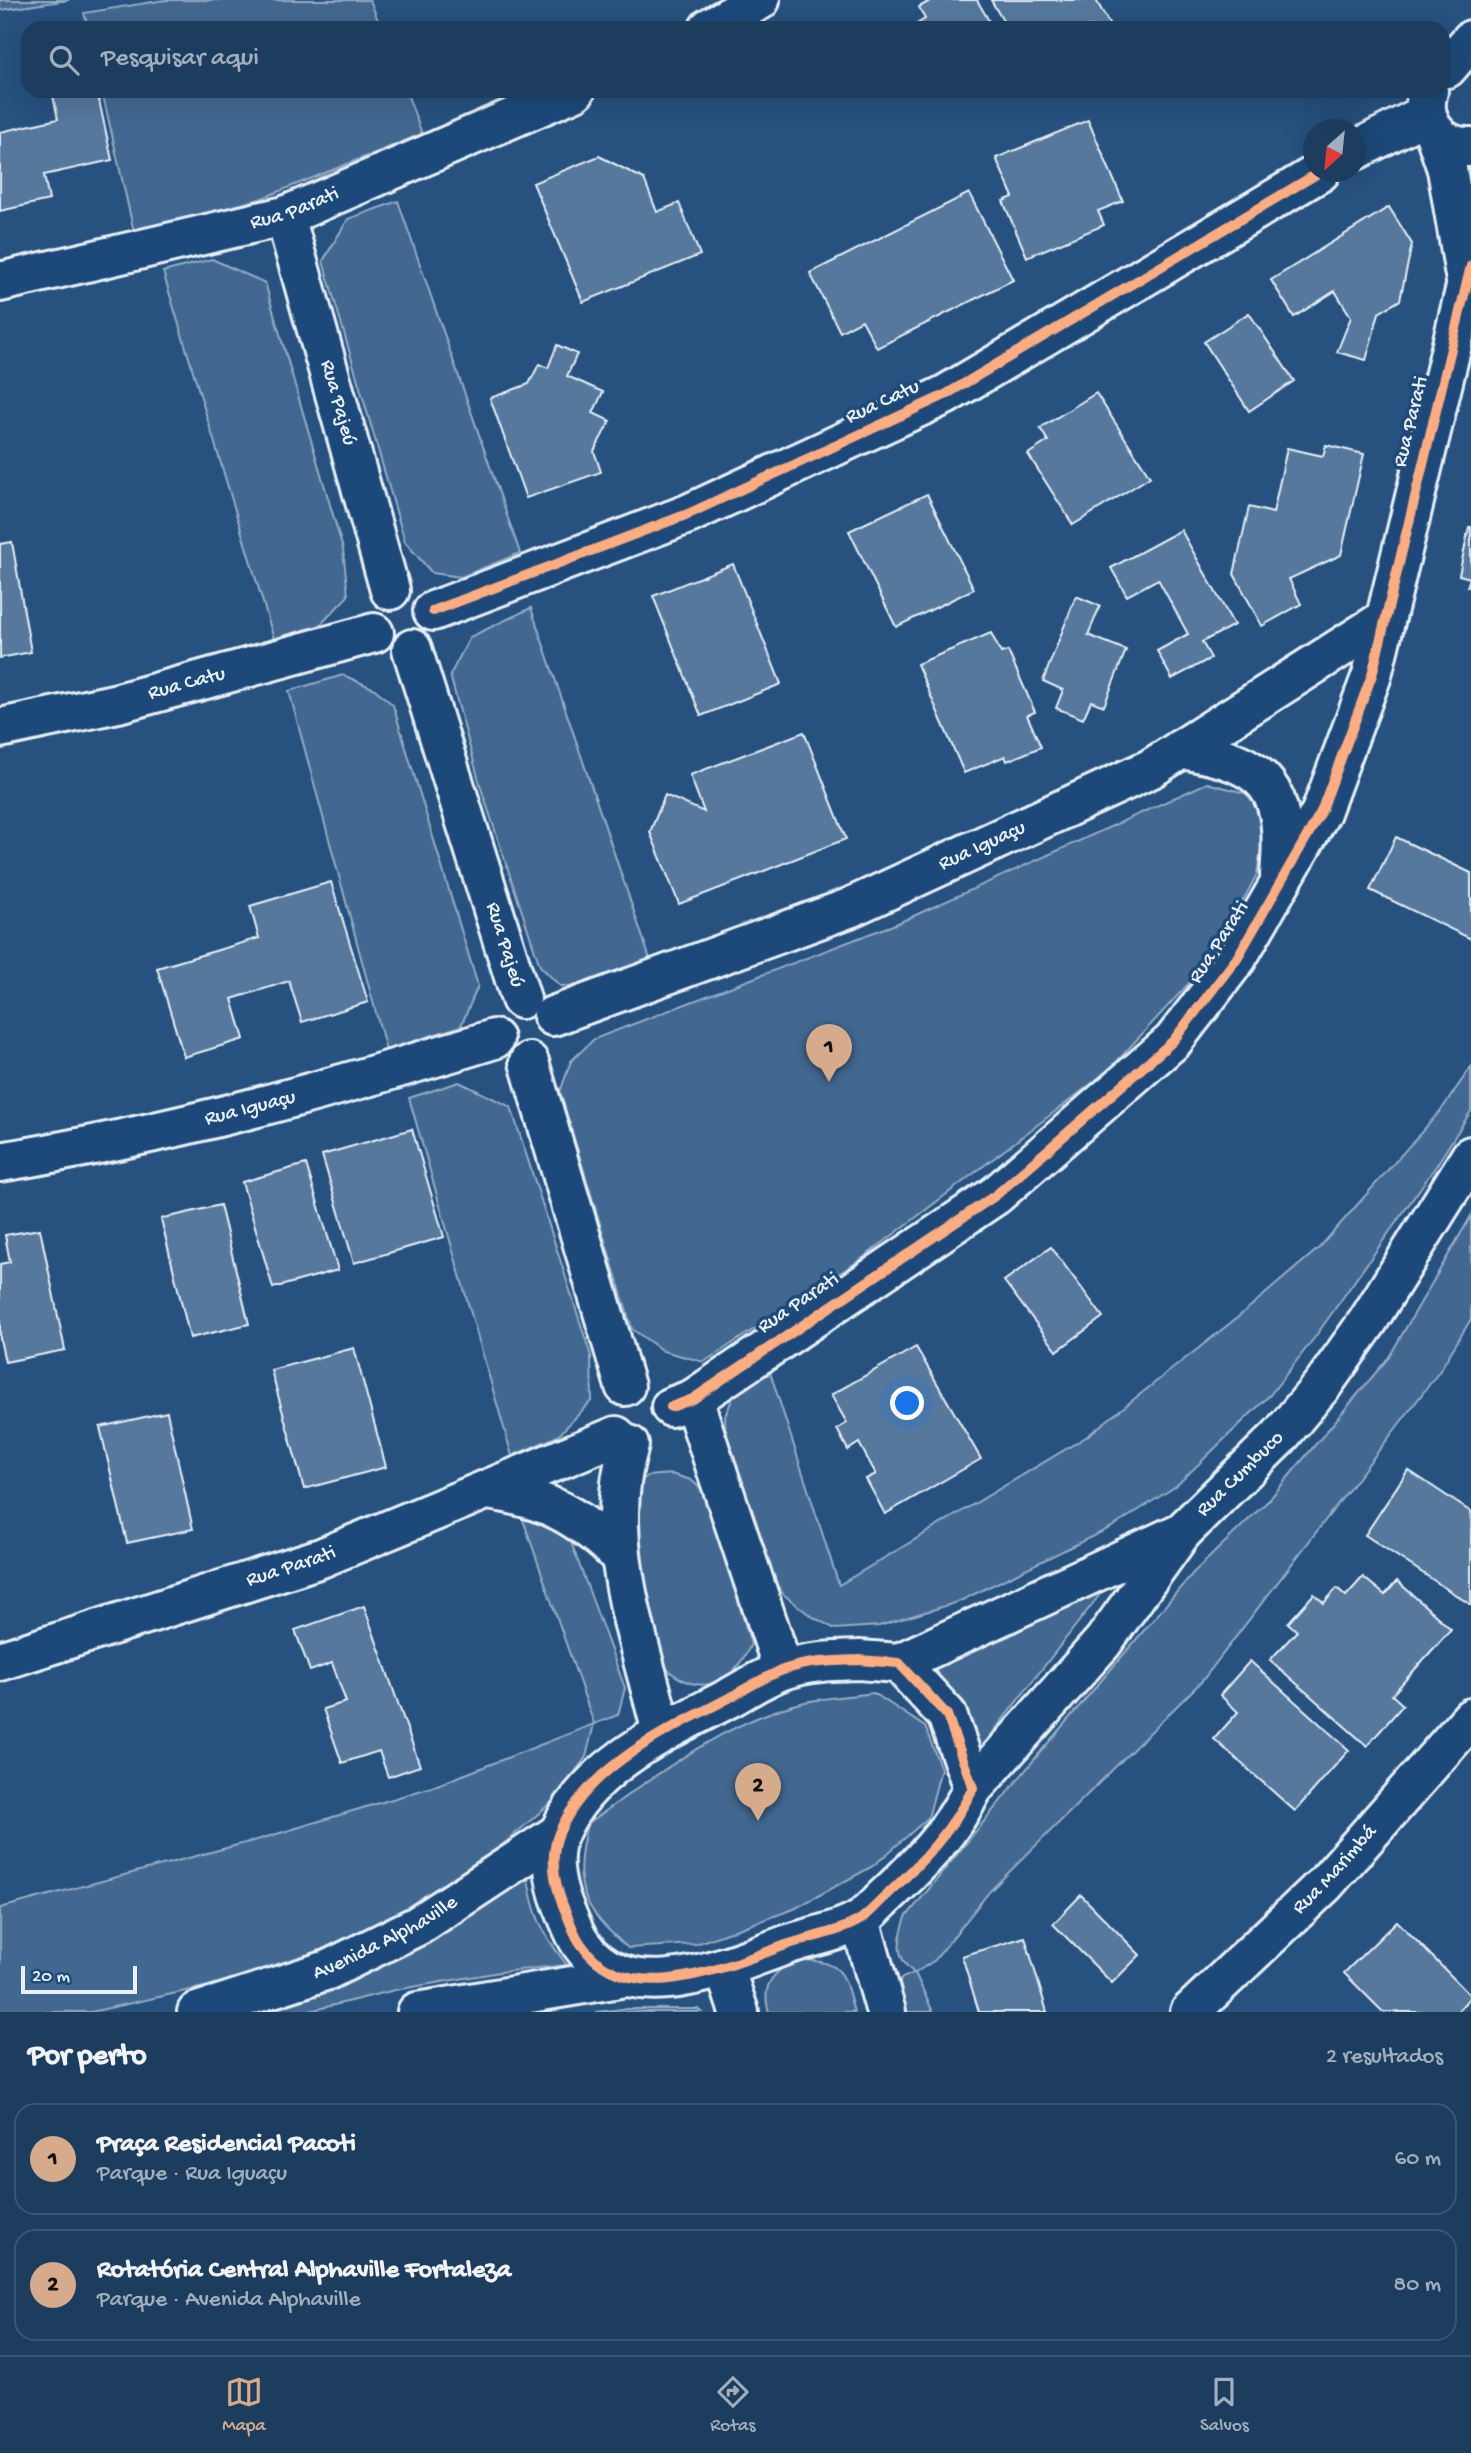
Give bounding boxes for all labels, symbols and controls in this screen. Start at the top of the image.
search box [21,21,1450,98]
icon: search [45,41,83,79]
text: Pesquisar aqui [101,44,259,75]
north arrow [1303,119,1366,182]
street label: Rua Parati [248,182,343,236]
street label: Rua Pajeú [314,357,361,448]
street label: Rua Parati [1389,374,1435,470]
street label: Rua Catu [842,375,924,431]
street label: Rua Catu [145,662,228,707]
street label: Rua Iguaçu [935,815,1030,877]
street label: Rua Parati [1184,897,1256,989]
street label: Rua Pajeú [479,899,529,991]
pin: 1 [806,1024,852,1082]
street label: Rua Iguaçu [202,1085,299,1132]
street label: Rua Parati [753,1268,845,1340]
your location [890,1386,924,1420]
street label: Rua Cumbuco [1192,1426,1290,1523]
street label: Rua Parati [243,1541,340,1594]
pin: 2 [735,1763,781,1821]
street label: Rua Marimbá [1288,1819,1384,1920]
street label: Avenida Alphaville [310,1890,464,1986]
scale bar [21,1963,136,1995]
text: 20 m [32,1966,70,1989]
text: Por perto [28,2040,147,2075]
text: 2 resultados [1326,2044,1443,2071]
text: Praça Residencial Pacoti [97,2130,356,2161]
text: 1 [48,2146,58,2173]
text: 60 m [1395,2146,1441,2173]
text: Parque · Rua Iguaçu [97,2161,287,2188]
text: Rotatória Central Alphaville Fortaleza [97,2256,511,2287]
text: 2 [47,2272,59,2299]
text: 80 m [1394,2272,1441,2299]
text: Parque · Avenida Alphaville [97,2287,361,2314]
tab: Mapa [222,2373,266,2438]
tab: Rotas [710,2373,755,2438]
tab: Salvos [1200,2373,1249,2438]

